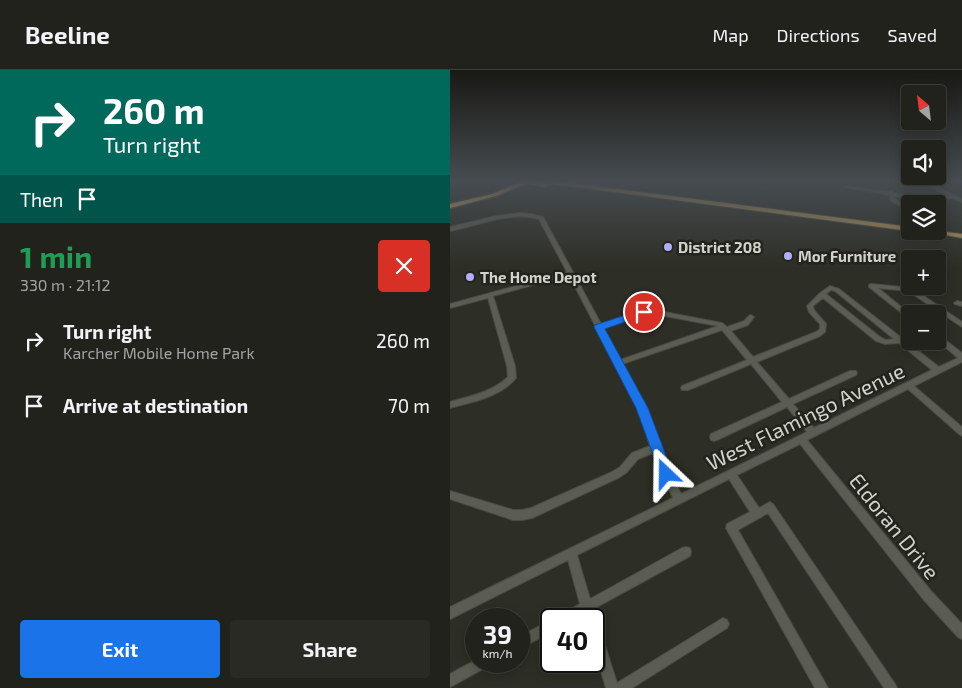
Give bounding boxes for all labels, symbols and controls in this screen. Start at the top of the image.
text: Beeline [25,20,110,49]
text: Map [712,24,749,46]
text: Directions [777,24,860,46]
text: Saved [888,24,937,46]
north arrow [901,85,946,130]
map controls [901,85,946,350]
text: 260 m [103,89,204,131]
icon: right [20,90,85,155]
text: Turn right [103,131,201,157]
button: sound [901,140,946,185]
icon: arrive [73,185,101,213]
text: Then [20,188,63,211]
button: layers [901,195,946,240]
text: 1 min [20,238,92,274]
place label: District 208 [678,238,762,256]
button: close [378,240,430,292]
marker: District 208 [662,241,674,253]
place label: Mor Furniture [798,247,896,265]
marker: Mor Furniture [782,250,794,262]
button: + [901,250,946,295]
place label: The Home Depot [480,268,597,286]
marker: The Home Depot [464,271,476,283]
text: 330 m · 21:12 [20,275,110,294]
pin [623,291,665,333]
icon: arrive [630,298,658,326]
button: − [901,305,946,350]
text: Turn right [63,320,151,343]
icon: right [20,327,48,355]
text: 260 m [376,329,430,352]
text: Karcher Mobile Home Park [63,343,255,362]
street label: West Flamingo Avenue [702,357,908,475]
icon: arrive [20,392,48,420]
text: Arrive at destination [63,394,248,417]
text: 70 m [388,394,430,417]
position arrow [639,447,691,499]
street label: Eldoran Drive [845,468,945,584]
speed limit sign: 40 [540,608,605,673]
text: 39 [483,619,512,649]
button: Exit [20,620,220,678]
button: Share [230,620,430,678]
text: km/h [483,646,512,660]

